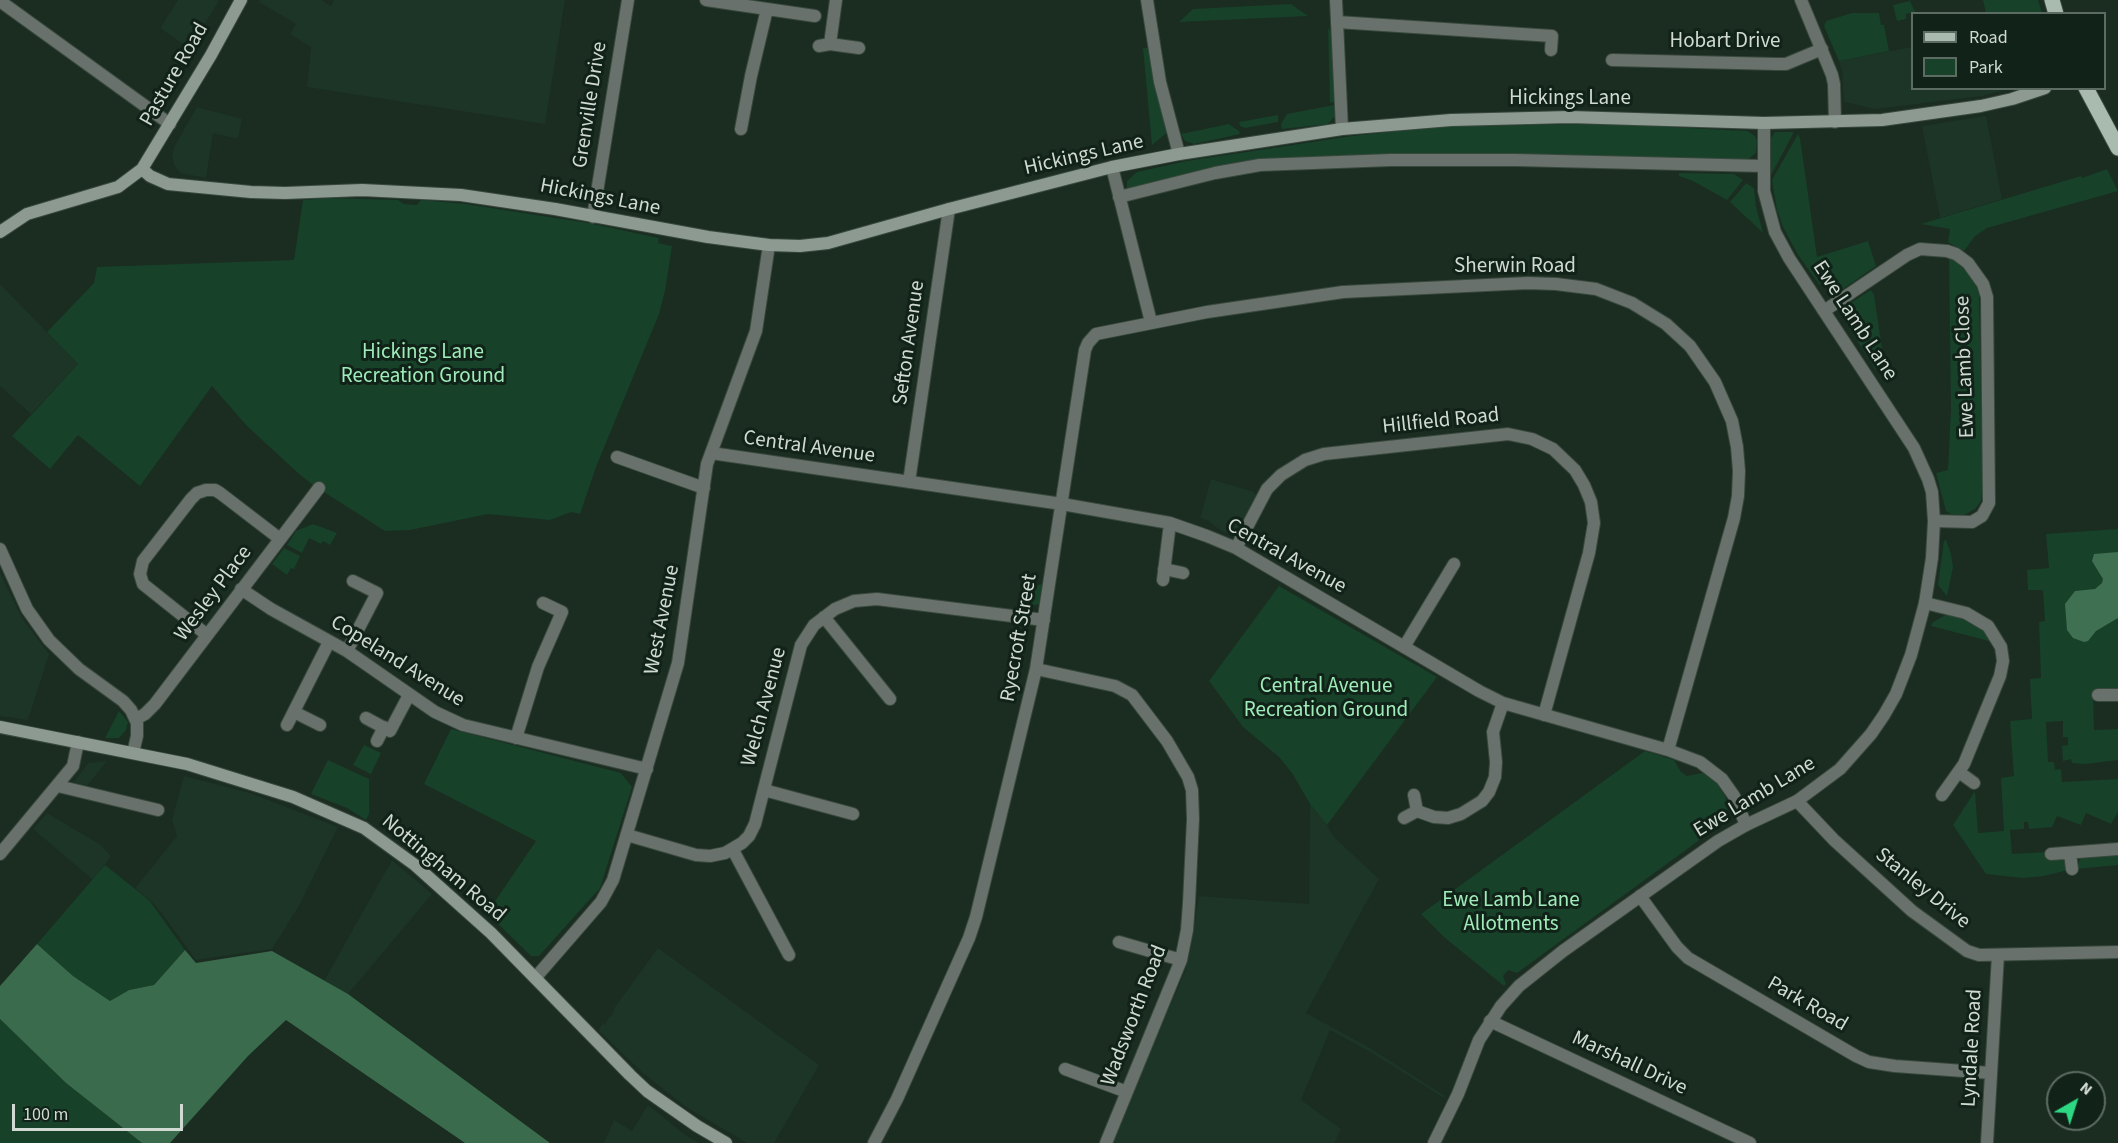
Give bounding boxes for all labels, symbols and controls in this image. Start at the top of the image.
legend [1911,12,2106,90]
street label: Pasture Road [135,19,215,131]
text: Road [1969,25,2008,50]
street label: Hobart Drive [1669,29,1781,55]
street label: Grenville Drive [569,40,613,170]
text: Park [1969,55,2003,80]
street label: Hickings Lane [1509,86,1631,112]
street label: Hickings Lane [1022,130,1146,182]
street label: Hickings Lane [538,174,662,222]
street label: Sherwin Road [1454,254,1576,280]
street label: Ewe Lamb Lane [1806,257,1902,385]
street label: Sefton Avenue [889,279,931,407]
street label: Ewe Lamb Close [1951,295,1981,439]
park label: Hickings Lane Recreation Ground [341,340,505,390]
street label: Hillfield Road [1381,403,1501,441]
street label: Central Avenue [742,426,876,470]
street label: Central Avenue [1222,514,1350,600]
street label: Wesley Place [170,541,258,647]
street label: West Avenue [640,563,686,677]
street label: Ryecroft Street [996,572,1044,704]
street label: Copeland Avenue [325,611,469,713]
street label: Welch Avenue [737,645,793,769]
park label: Central Avenue Recreation Ground [1244,674,1408,724]
street label: Ewe Lamb Lane [1690,752,1820,844]
street label: Nottingham Road [376,810,510,928]
street label: Stanley Drive [1869,843,1975,935]
park label: Ewe Lamb Lane Allotments [1442,888,1580,938]
street label: Wadsworth Road [1097,942,1173,1090]
street label: Park Road [1762,972,1852,1038]
street label: Lyndale Road [1957,988,1989,1108]
street label: Marshall Drive [1567,1026,1691,1102]
north arrow [2046,1071,2106,1131]
text: N [2075,1077,2097,1100]
scale bar [15,1092,186,1130]
text: 100 m [23,1102,68,1127]

